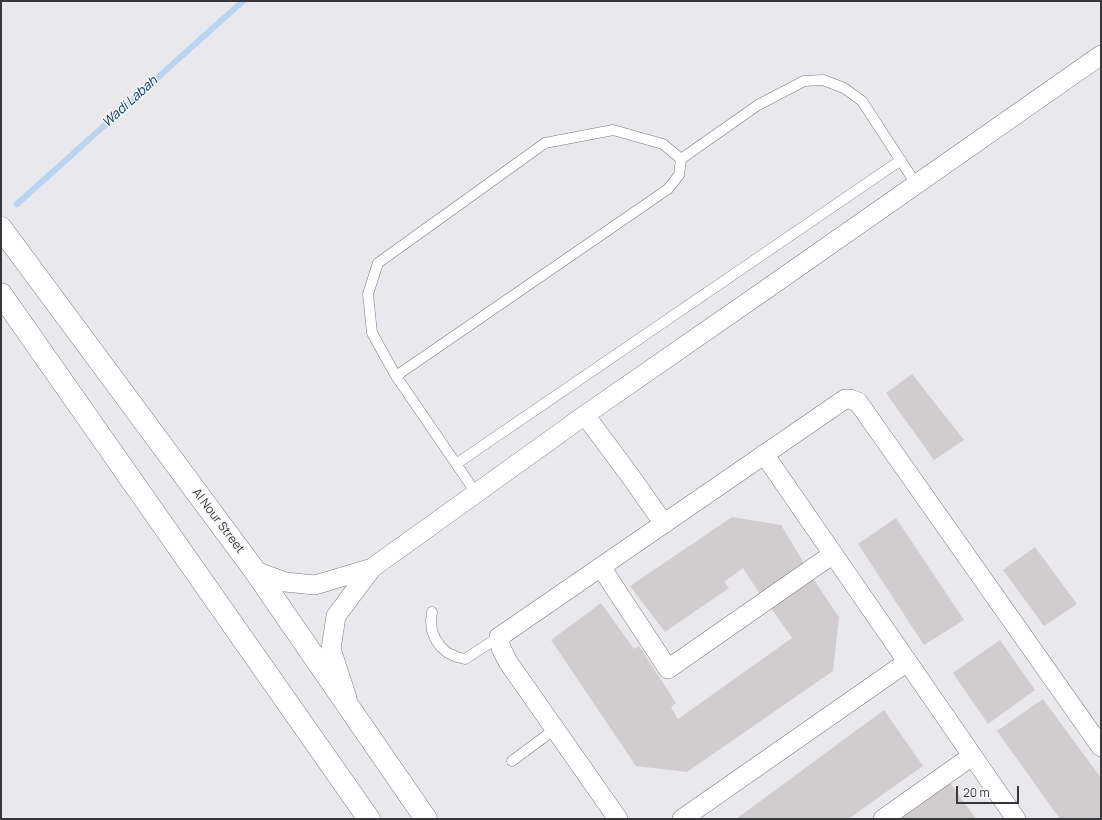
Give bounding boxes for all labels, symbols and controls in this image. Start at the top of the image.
water label: Wadi Labah [99,73,161,131]
street label: Al Nour Street [189,486,247,556]
scale bar [958,778,1021,804]
text: 20 m [963,784,990,801]

